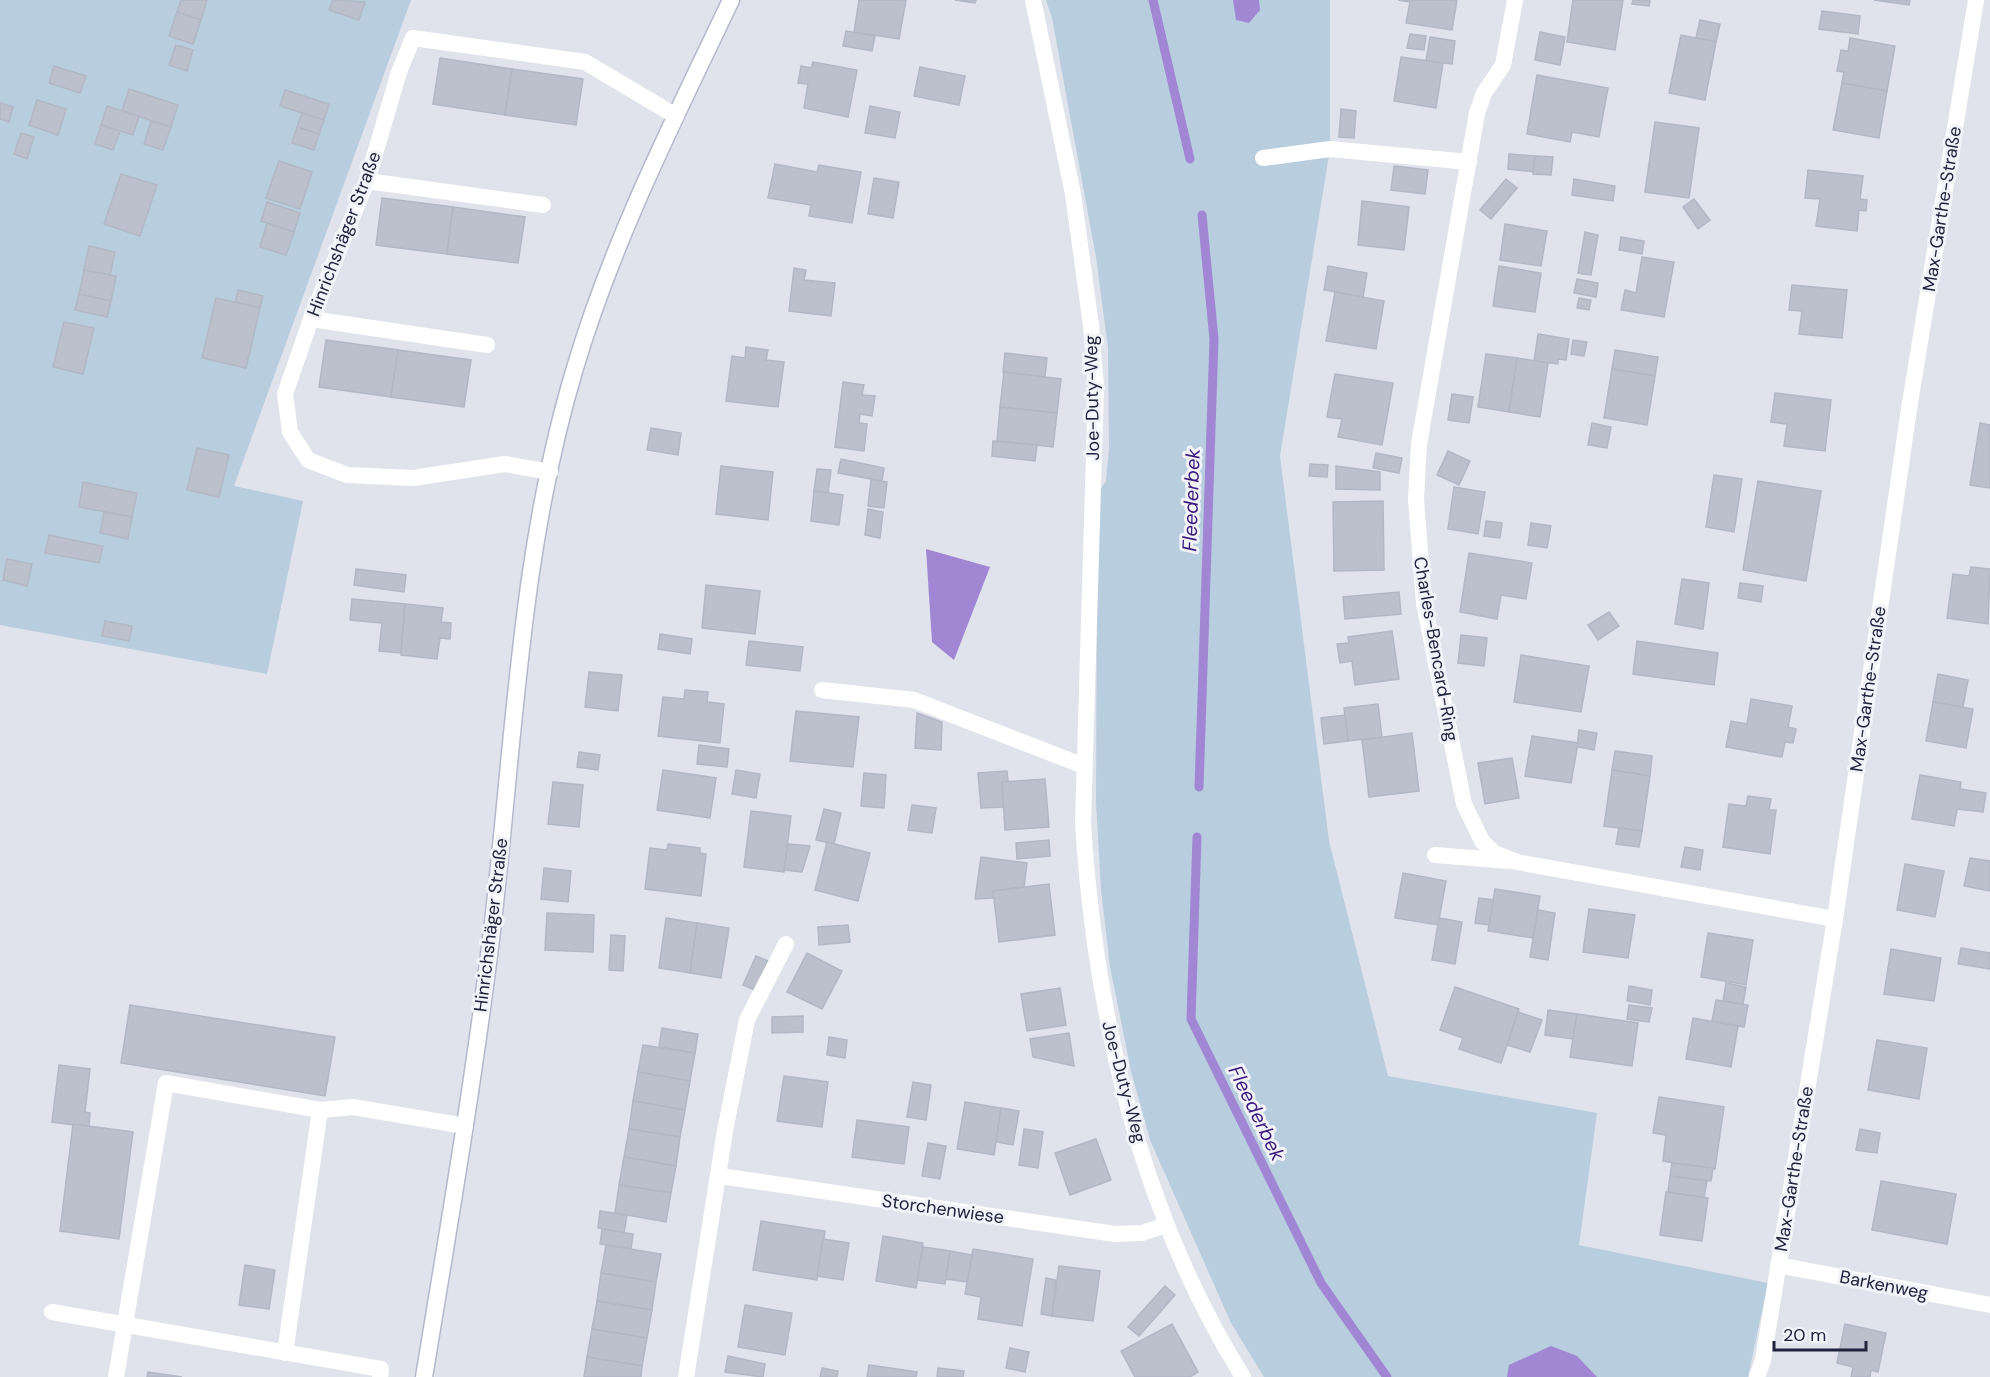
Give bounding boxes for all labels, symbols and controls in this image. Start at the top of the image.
street label: Max-Garthe-Straße [1917,125,1967,293]
street label: Hinrichshäger Straße [301,148,387,320]
street label: Joe-Duty-Weg [1079,335,1105,461]
water label: Fleederbek [1176,447,1206,552]
street label: Charles-Bencard-Ring [1408,555,1464,743]
street label: Max-Garthe-Straße [1845,605,1891,773]
street label: Hinrichshäger Straße [468,837,514,1013]
street label: Joe-Duty-Weg [1096,1018,1152,1146]
water label: Fleederbek [1223,1061,1292,1166]
street label: Max-Garthe-Straße [1769,1085,1819,1253]
street label: Storchenwiese [880,1189,1006,1229]
street label: Barkenweg [1838,1265,1930,1305]
scale bar [1774,1314,1866,1352]
text: 20 m [1783,1323,1826,1347]

